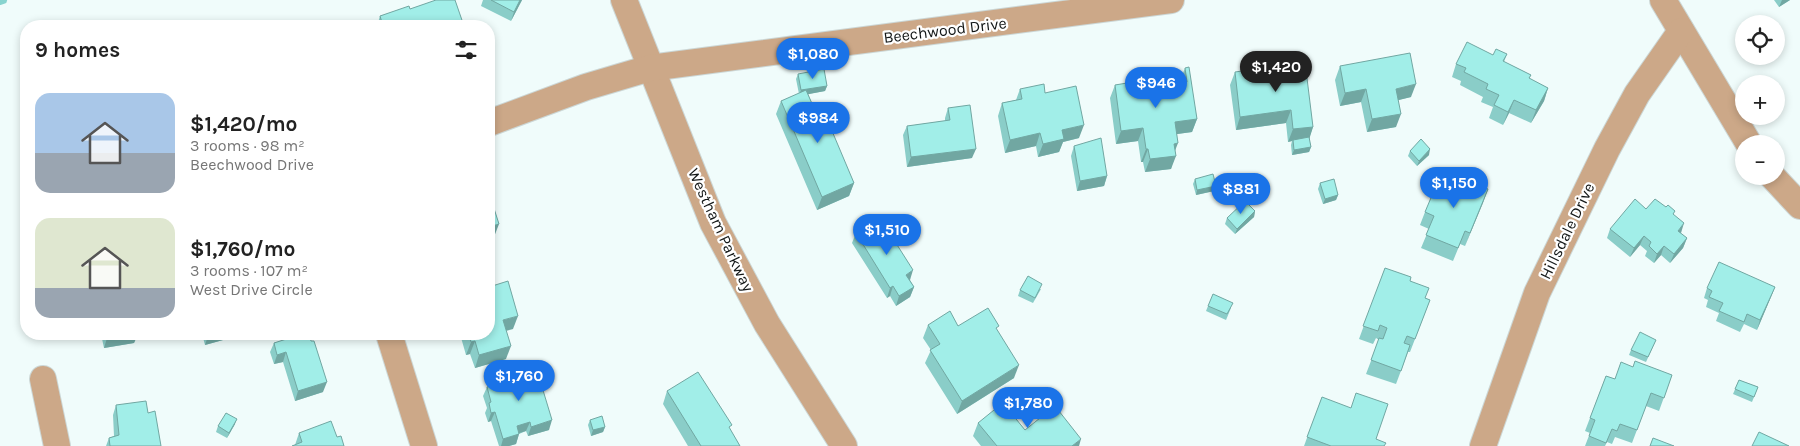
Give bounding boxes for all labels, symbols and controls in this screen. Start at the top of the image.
street label: Beechwood Drive [882,13,1008,47]
map controls [1735,15,1785,185]
button: locate [1735,15,1785,65]
icon: filters [452,36,480,64]
text: 9 homes [35,38,120,62]
pin: $1,080 [772,38,854,80]
text: $1,080 [787,44,839,63]
pin: $1,420 [1235,51,1317,93]
text: $1,420 [1251,57,1301,76]
pin: $946 [1126,66,1186,109]
text: $946 [1136,73,1176,92]
button: + [1735,75,1785,125]
pin: $984 [788,102,848,144]
text: $984 [798,108,838,127]
text: $1,420/mo [190,112,297,136]
icon: home [75,113,135,173]
button: − [1735,135,1785,185]
text: 3 rooms · 98 m² [190,136,305,155]
text: Beechwood Drive [190,155,314,174]
street label: Westham Parkway [684,165,758,295]
pin: $1,150 [1413,166,1495,209]
pin: $881 [1211,172,1271,215]
text: $1,150 [1431,173,1477,192]
text: $881 [1222,179,1260,198]
street label: Hillsdale Drive [1535,180,1599,282]
pin: $1,510 [846,214,928,256]
text: $1,510 [864,220,910,239]
text: $1,760/mo [190,237,295,261]
icon: home [75,238,135,298]
text: 3 rooms · 107 m² [190,261,308,280]
text: West Drive Circle [190,280,313,299]
pin: $1,760 [478,360,560,402]
text: $1,760 [495,366,543,385]
pin: $1,780 [987,386,1069,429]
text: $1,780 [1003,393,1053,412]

